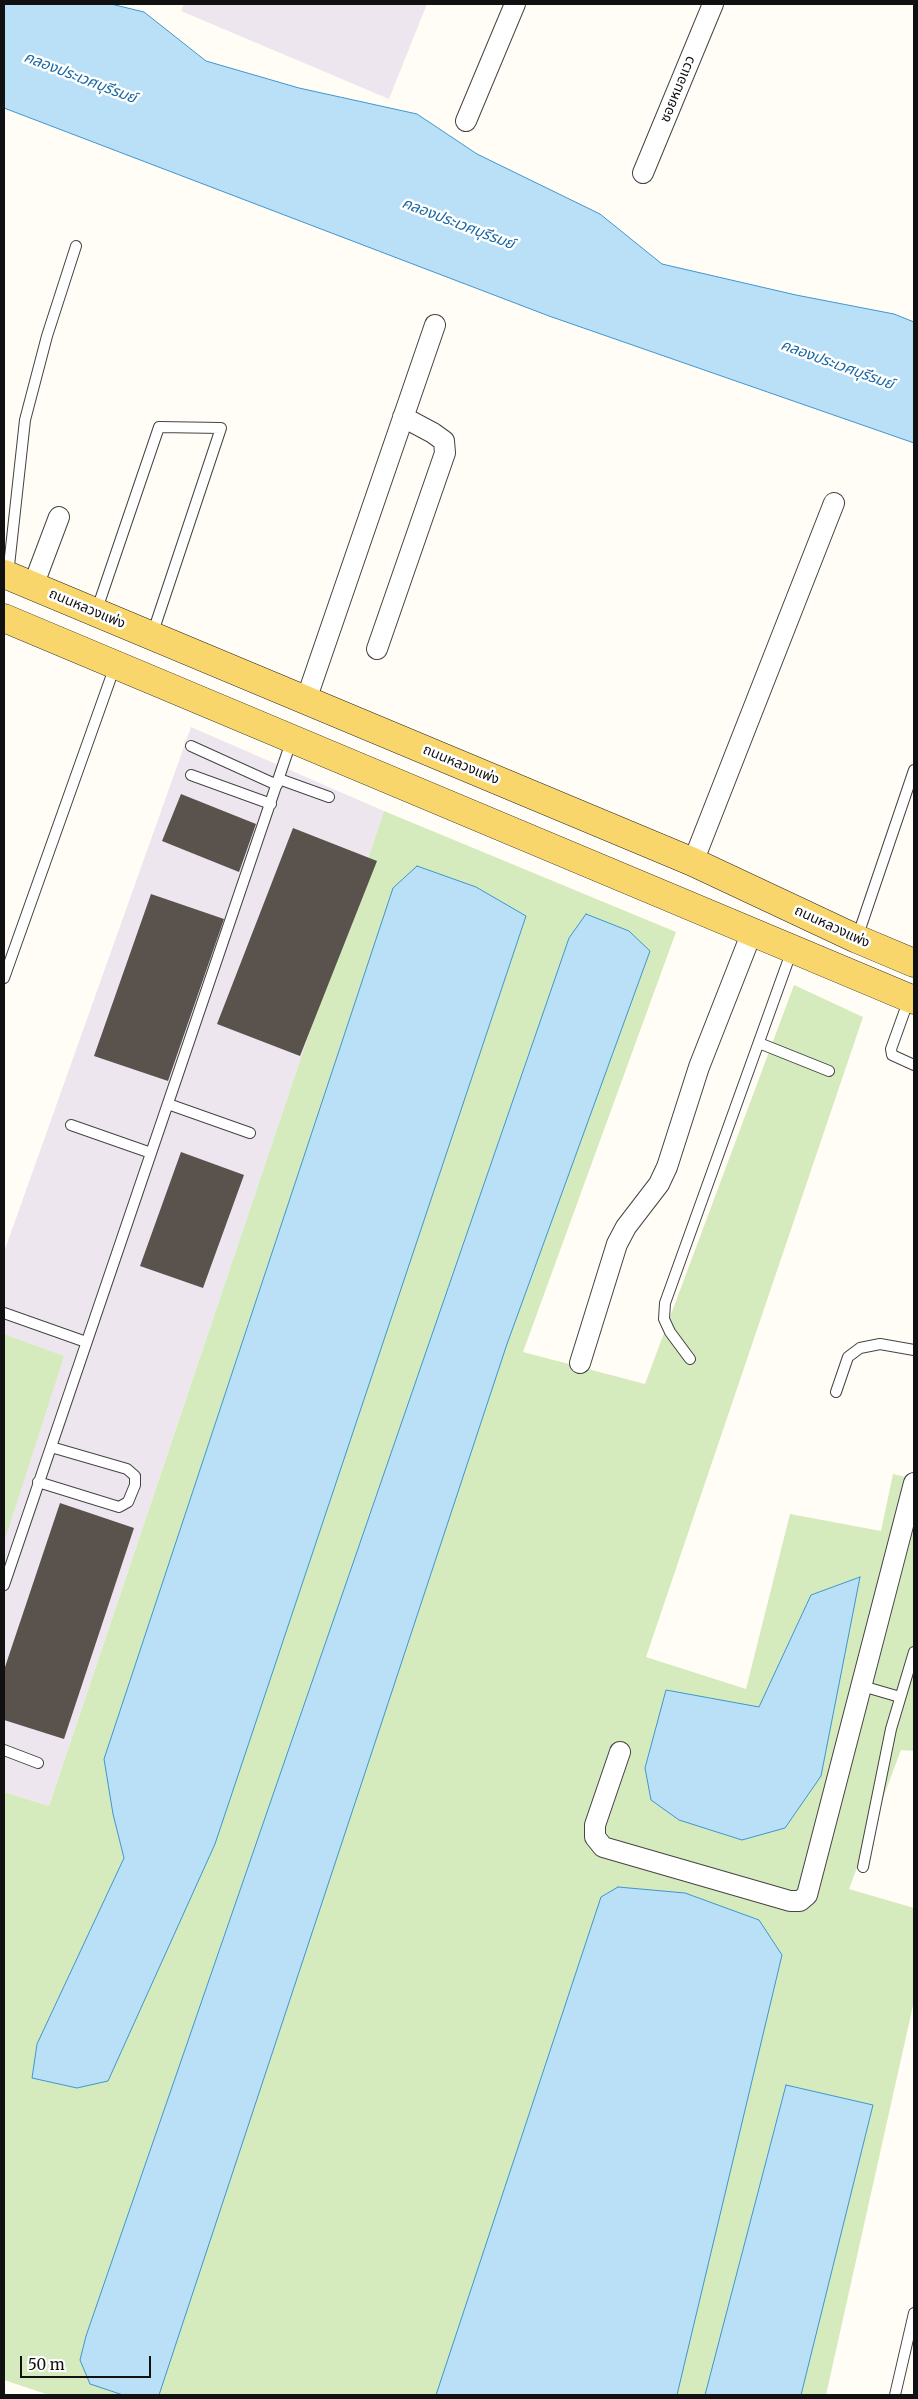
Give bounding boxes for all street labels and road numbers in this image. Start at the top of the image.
street label: ซอยหมอแวว [657,53,699,125]
street label: ถนนหลวงแพ่ง [46,585,128,633]
street label: ถนนหลวงแพ่ง [420,741,502,789]
street label: ถนนหลวงแพ่ง [792,902,872,952]

